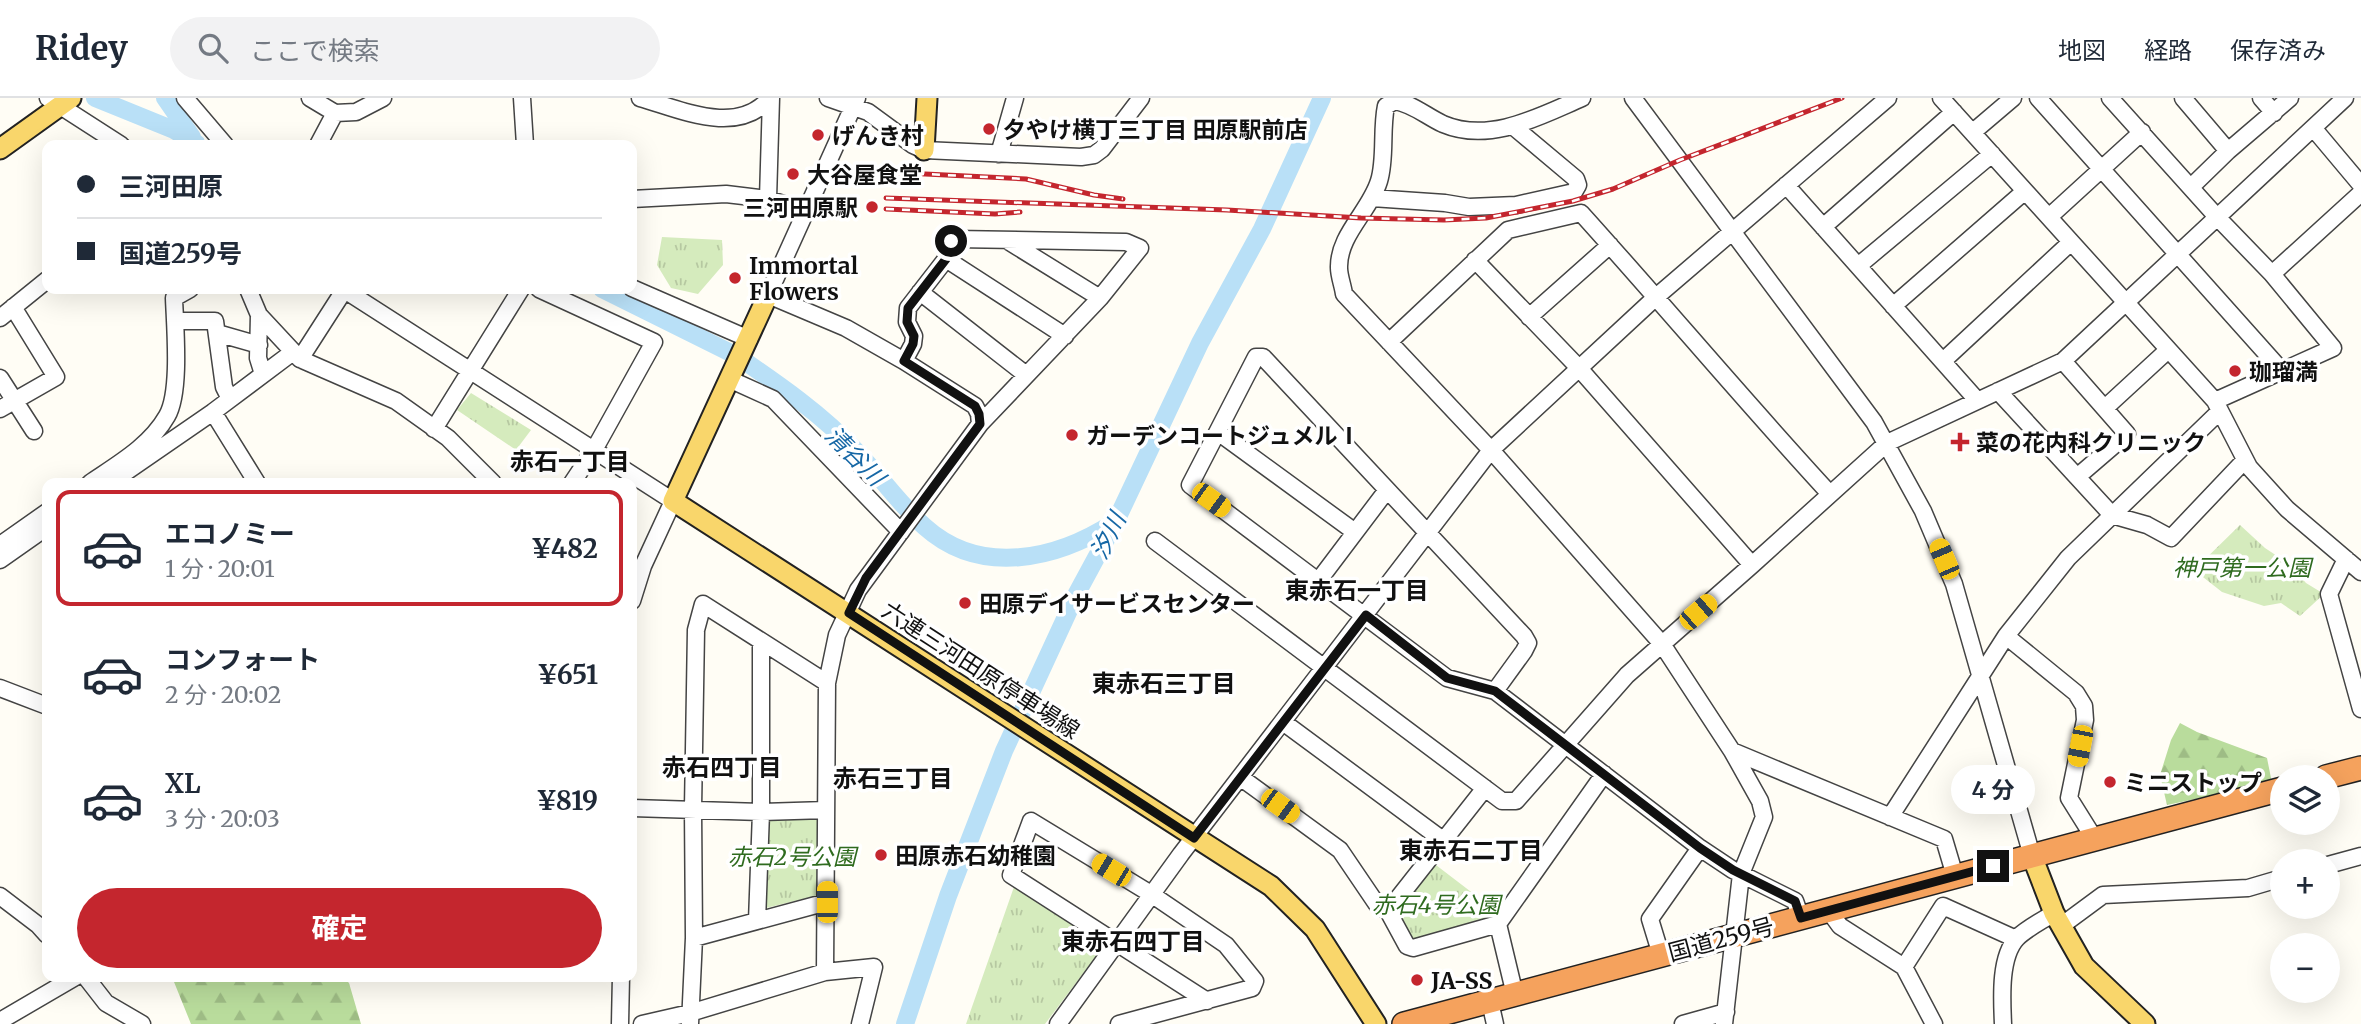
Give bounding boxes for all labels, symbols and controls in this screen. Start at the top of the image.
search box [170,17,660,80]
text: Ridey [35,28,128,69]
icon: search [194,29,232,67]
text: ここで検索 [250,34,380,67]
text: 地図 [2058,35,2106,66]
text: 経路 [2144,35,2192,66]
text: 保存済み [2230,35,2326,66]
place label: 夕やけ横丁三丁目 田原駅前店 [1003,115,1307,144]
place label: げんき村 [832,121,924,150]
marker: 夕やけ横丁三丁目 田原駅前店 [981,121,997,137]
marker: げんき村 [810,127,826,143]
place label: 大谷屋食堂 [807,160,922,189]
marker: 大谷屋食堂 [785,166,801,182]
text: 三河田原 [119,170,223,203]
place label: 三河田原駅 [743,193,858,222]
marker: 三河田原駅 [864,199,880,215]
route start [935,225,967,257]
text: 国道259号 [119,237,242,270]
place label: Immortal Flowers [749,251,859,306]
marker: Immortal Flowers [727,270,743,286]
place label: 珈瑠満 [2249,357,2318,386]
marker: 珈瑠満 [2227,363,2243,379]
water label: 清谷川 [819,420,894,495]
place label: ガーデンコートジュメルⅠ [1086,421,1360,450]
marker: ガーデンコートジュメルⅠ [1064,427,1080,443]
place label: 菜の花内科クリニック [1976,428,2206,457]
marker: 菜の花内科クリニック [1950,432,1970,452]
district label: 赤石一丁目 [510,446,630,477]
car [1188,479,1235,521]
water label: 汐川 [1084,505,1134,564]
icon: car [81,517,144,580]
text: エコノミー [165,517,295,550]
text: ¥482 [531,532,598,565]
car [1927,536,1962,582]
park label: 神戸第一公園 [2173,553,2314,582]
text: 1 分 · 20:01 [165,554,275,583]
district label: 東赤石一丁目 [1285,575,1429,606]
place label: 田原デイサービスセンター [979,589,1255,618]
car [1676,590,1721,634]
street label: 六連三河田原停車場線 [877,595,1085,745]
marker: 田原デイサービスセンター [957,595,973,611]
icon: car [81,643,144,706]
text: コンフォート [165,643,320,676]
text: ¥651 [537,658,598,691]
district label: 東赤石三丁目 [1092,668,1236,699]
text: 2 分 · 20:02 [165,680,281,709]
car [2066,723,2095,769]
district label: 赤石四丁目 [662,752,782,783]
district label: 赤石三丁目 [833,763,953,794]
callout: 4 分 [1951,764,2035,814]
map controls [2270,765,2340,1003]
button: layers [2270,765,2340,835]
text: XL [165,767,201,800]
place label: ミニストップ [2124,768,2262,797]
icon: car [81,769,144,832]
marker: ミニストップ [2102,774,2118,790]
text: 4 分 [1971,775,2015,804]
text: ¥819 [536,784,598,817]
car [1257,785,1304,827]
text: 3 分 · 20:03 [165,804,280,833]
district label: 東赤石二丁目 [1399,835,1543,866]
place label: 田原赤石幼稚園 [895,841,1056,870]
park label: 赤石2号公園 [728,842,859,871]
marker: 田原赤石幼稚園 [873,847,889,863]
button: + [2270,849,2340,919]
car [1088,850,1135,890]
route end [1977,850,2009,882]
car [817,881,838,923]
button: 確定 [77,888,602,968]
park label: 赤石4号公園 [1372,890,1503,919]
street label: 国道259号 [1665,911,1777,967]
district label: 東赤石四丁目 [1061,926,1205,957]
button: − [2270,933,2340,1003]
place label: JA-SS [1430,966,1492,995]
marker: JA-SS [1409,972,1425,988]

